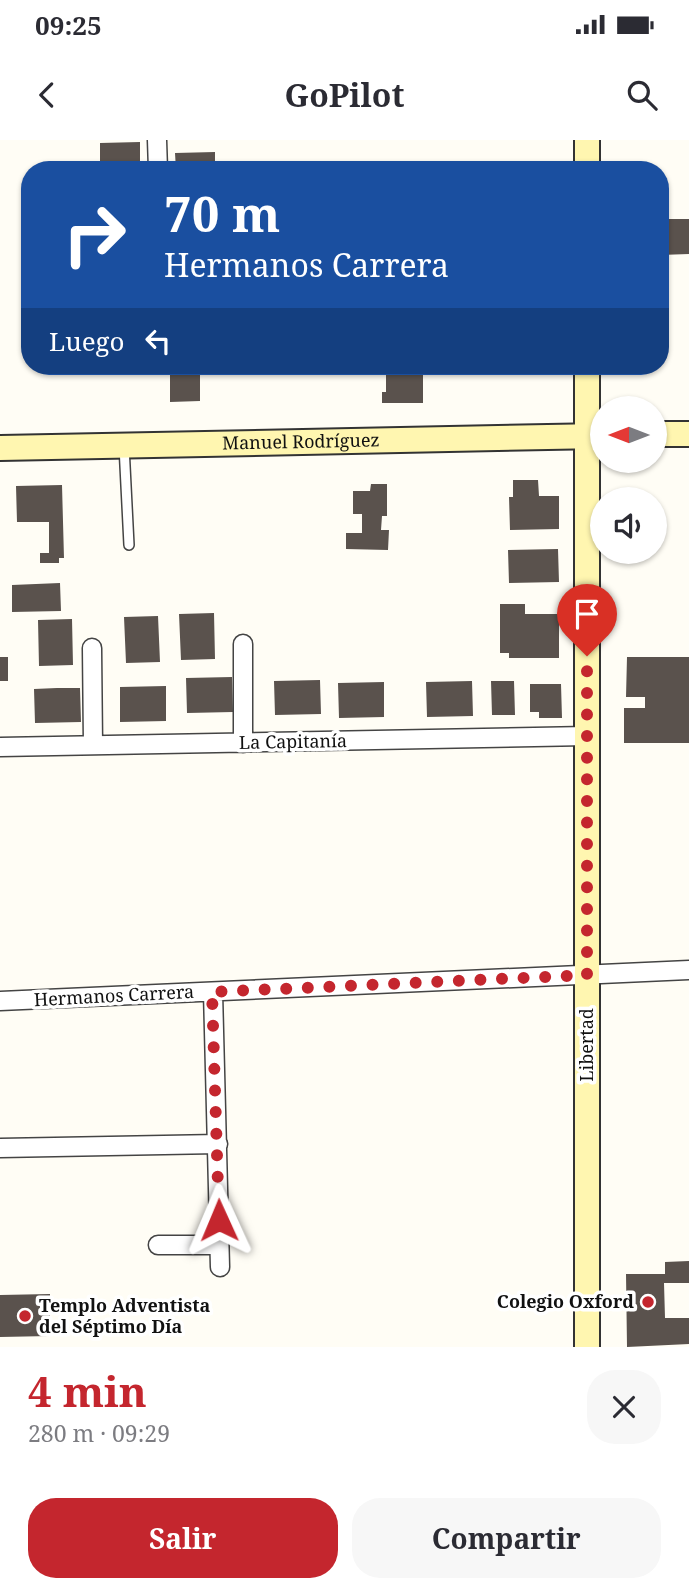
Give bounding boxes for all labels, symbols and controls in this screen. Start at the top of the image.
text: 09:25 [35,7,102,43]
text: GoPilot [285,73,404,116]
icon: back [28,76,66,114]
icon: search [623,76,661,114]
text: 70 m [164,180,280,246]
icon: right [49,189,140,280]
text: Hermanos Carrera [164,243,449,286]
icon: left [139,322,177,360]
text: Luego [49,323,125,359]
north arrow [590,396,667,472]
map controls [590,396,667,564]
street label: Manuel Rodríguez [222,427,380,455]
button: sound [590,487,667,564]
pin [557,584,617,656]
icon: arrive [568,595,606,633]
street label: La Capitanía [239,728,347,754]
street label: Hermanos Carrera [33,979,195,1011]
street label: Libertad [574,1008,598,1082]
position arrow [182,1183,256,1257]
place label: Colegio Oxford [497,1289,634,1313]
place label: Templo Adventista del Séptimo Día [39,1293,210,1338]
marker: Colegio Oxford [640,1294,656,1310]
marker: Templo Adventista del Séptimo Día [17,1308,33,1324]
text: 4 min [28,1362,147,1419]
button: close [587,1370,661,1444]
text: 280 m · 09:29 [28,1417,170,1449]
button: Salir [28,1498,338,1578]
button: Compartir [352,1498,661,1578]

